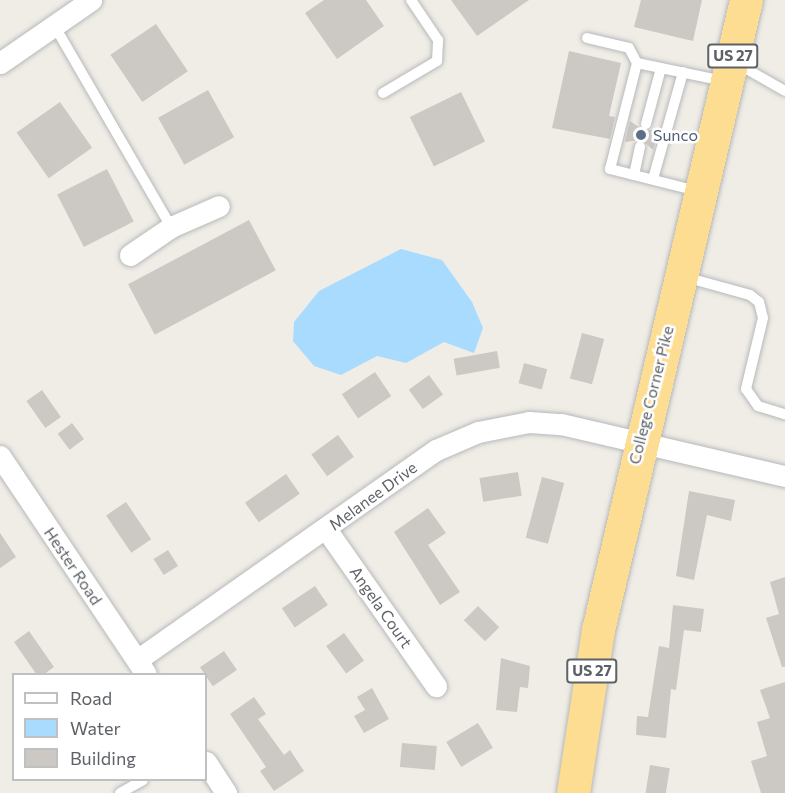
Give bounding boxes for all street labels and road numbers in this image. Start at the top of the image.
road number: US 27 [706,44,760,68]
street label: College Corner Pike [625,324,677,466]
street label: Melanee Drive [325,458,421,534]
street label: Hester Road [40,524,106,608]
street label: Angela Court [346,563,416,651]
road number: US 27 [565,659,619,683]

